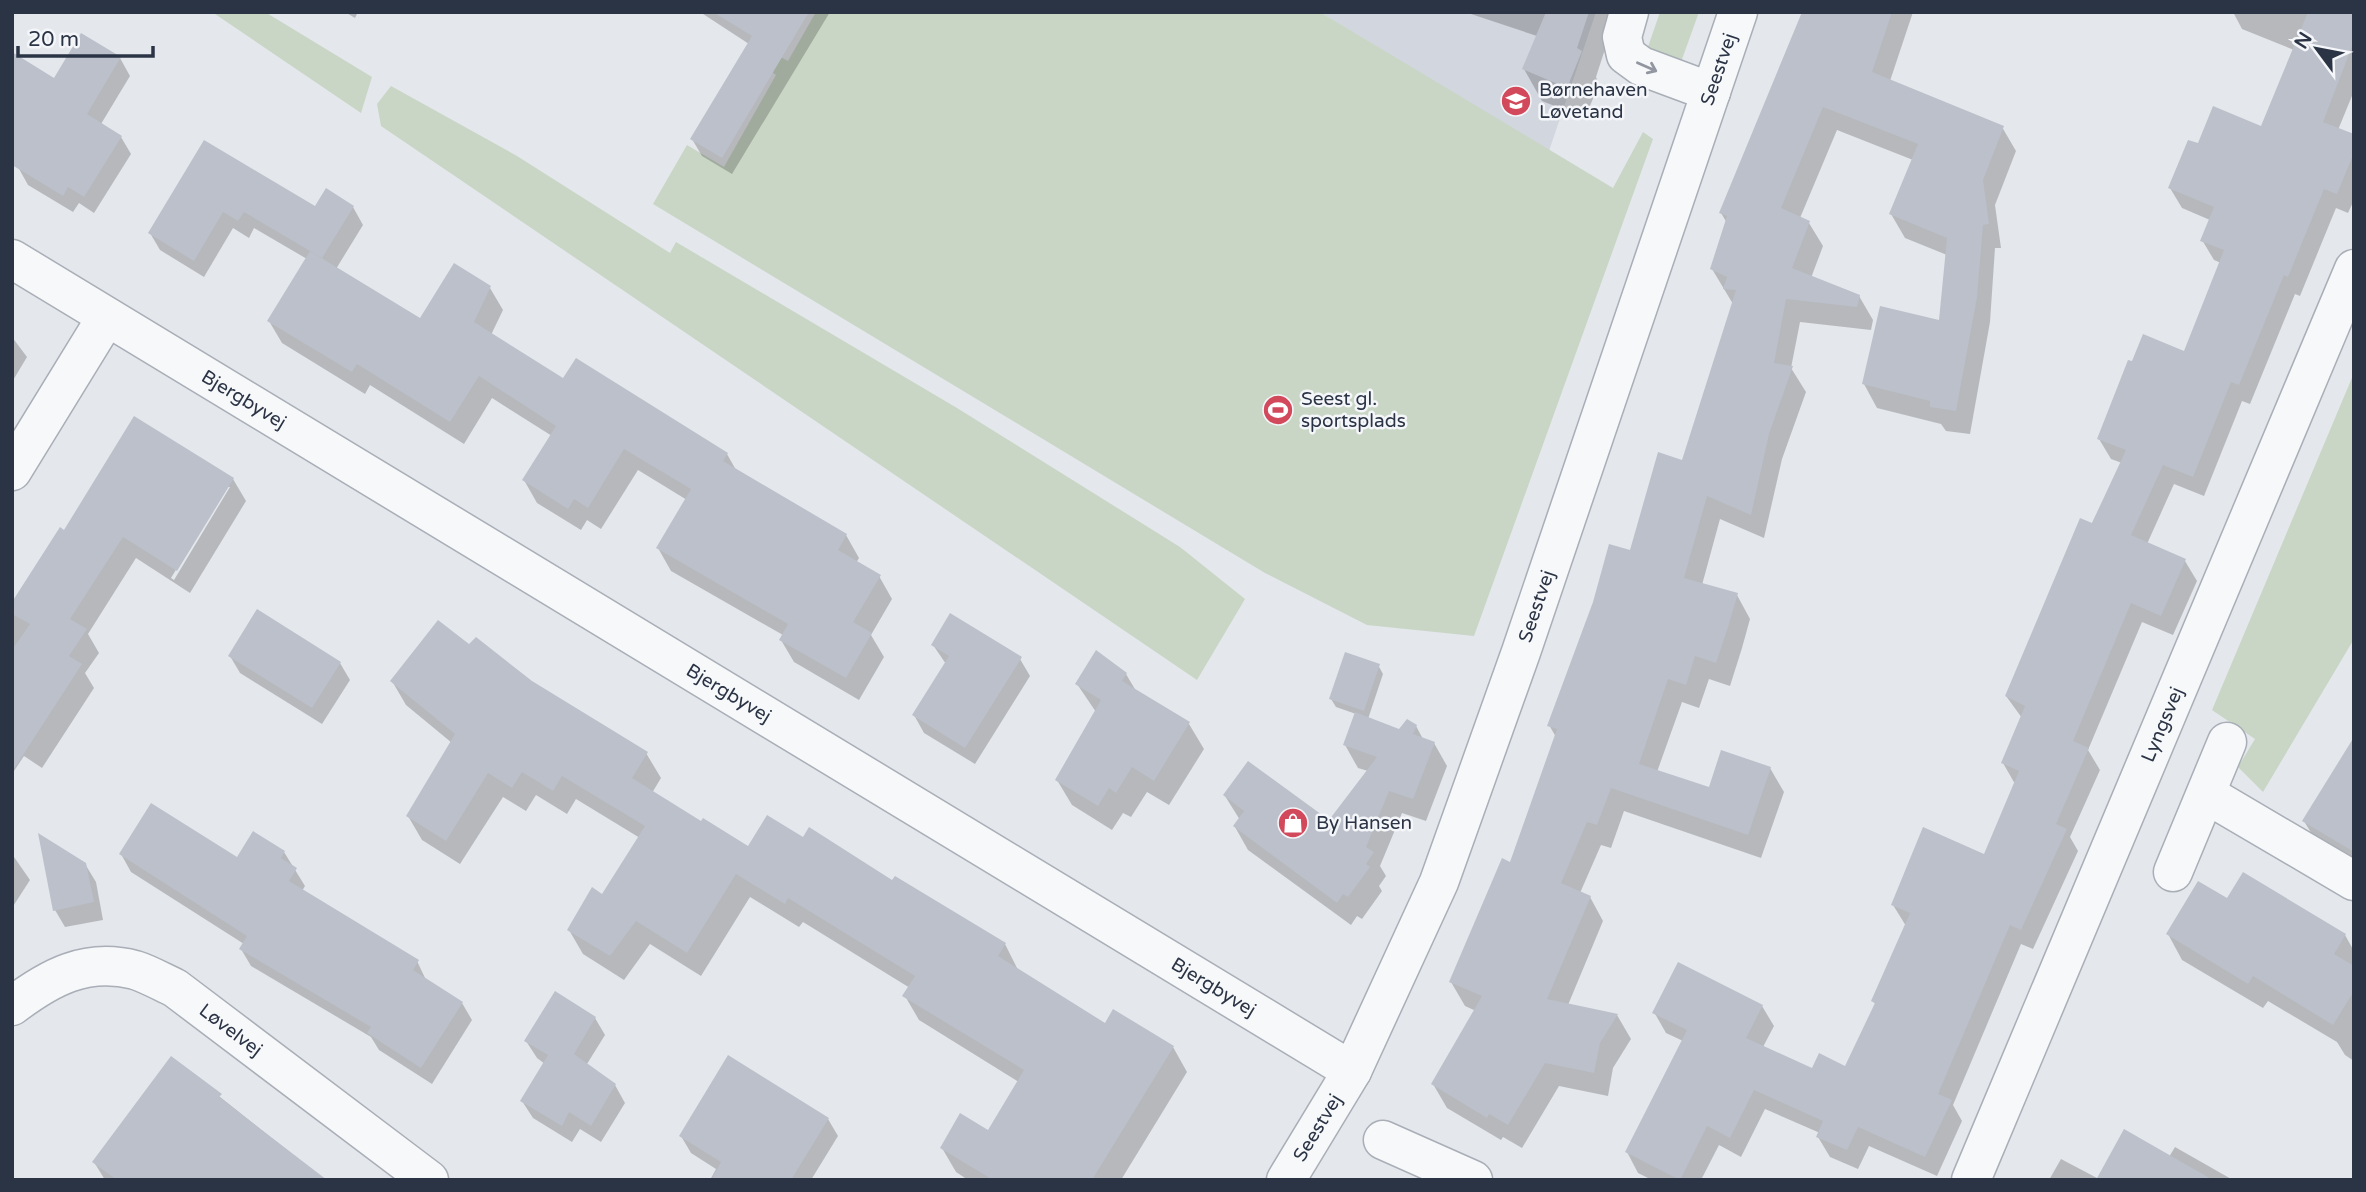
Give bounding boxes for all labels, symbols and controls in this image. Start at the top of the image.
scale bar [18,14,152,58]
north arrow [2282,14,2352,84]
text: 20 m [28,27,79,52]
text: N [2290,28,2317,53]
street label: Seestvej [1696,30,1741,108]
one-way arrow [1636,61,1657,74]
place label: Børnehaven Løvetand [1539,79,1648,123]
school or university icon: Børnehaven Løvetand [1499,84,1533,118]
street label: Bjergbyvej [197,365,290,434]
place label: Seest gl. sportsplads [1301,388,1406,432]
sports icon: Seest gl. sportsplads [1261,393,1295,427]
street label: Seestvej [1514,567,1559,645]
street label: Bjergbyvej [682,659,775,727]
street label: Lyngsvej [2137,684,2188,765]
shop icon: By Hansen [1276,806,1310,840]
place label: By Hansen [1316,812,1412,834]
street label: Bjergbyvej [1167,953,1260,1021]
street label: Løvelvej [195,999,267,1061]
street label: Seestvej [1289,1090,1346,1166]

